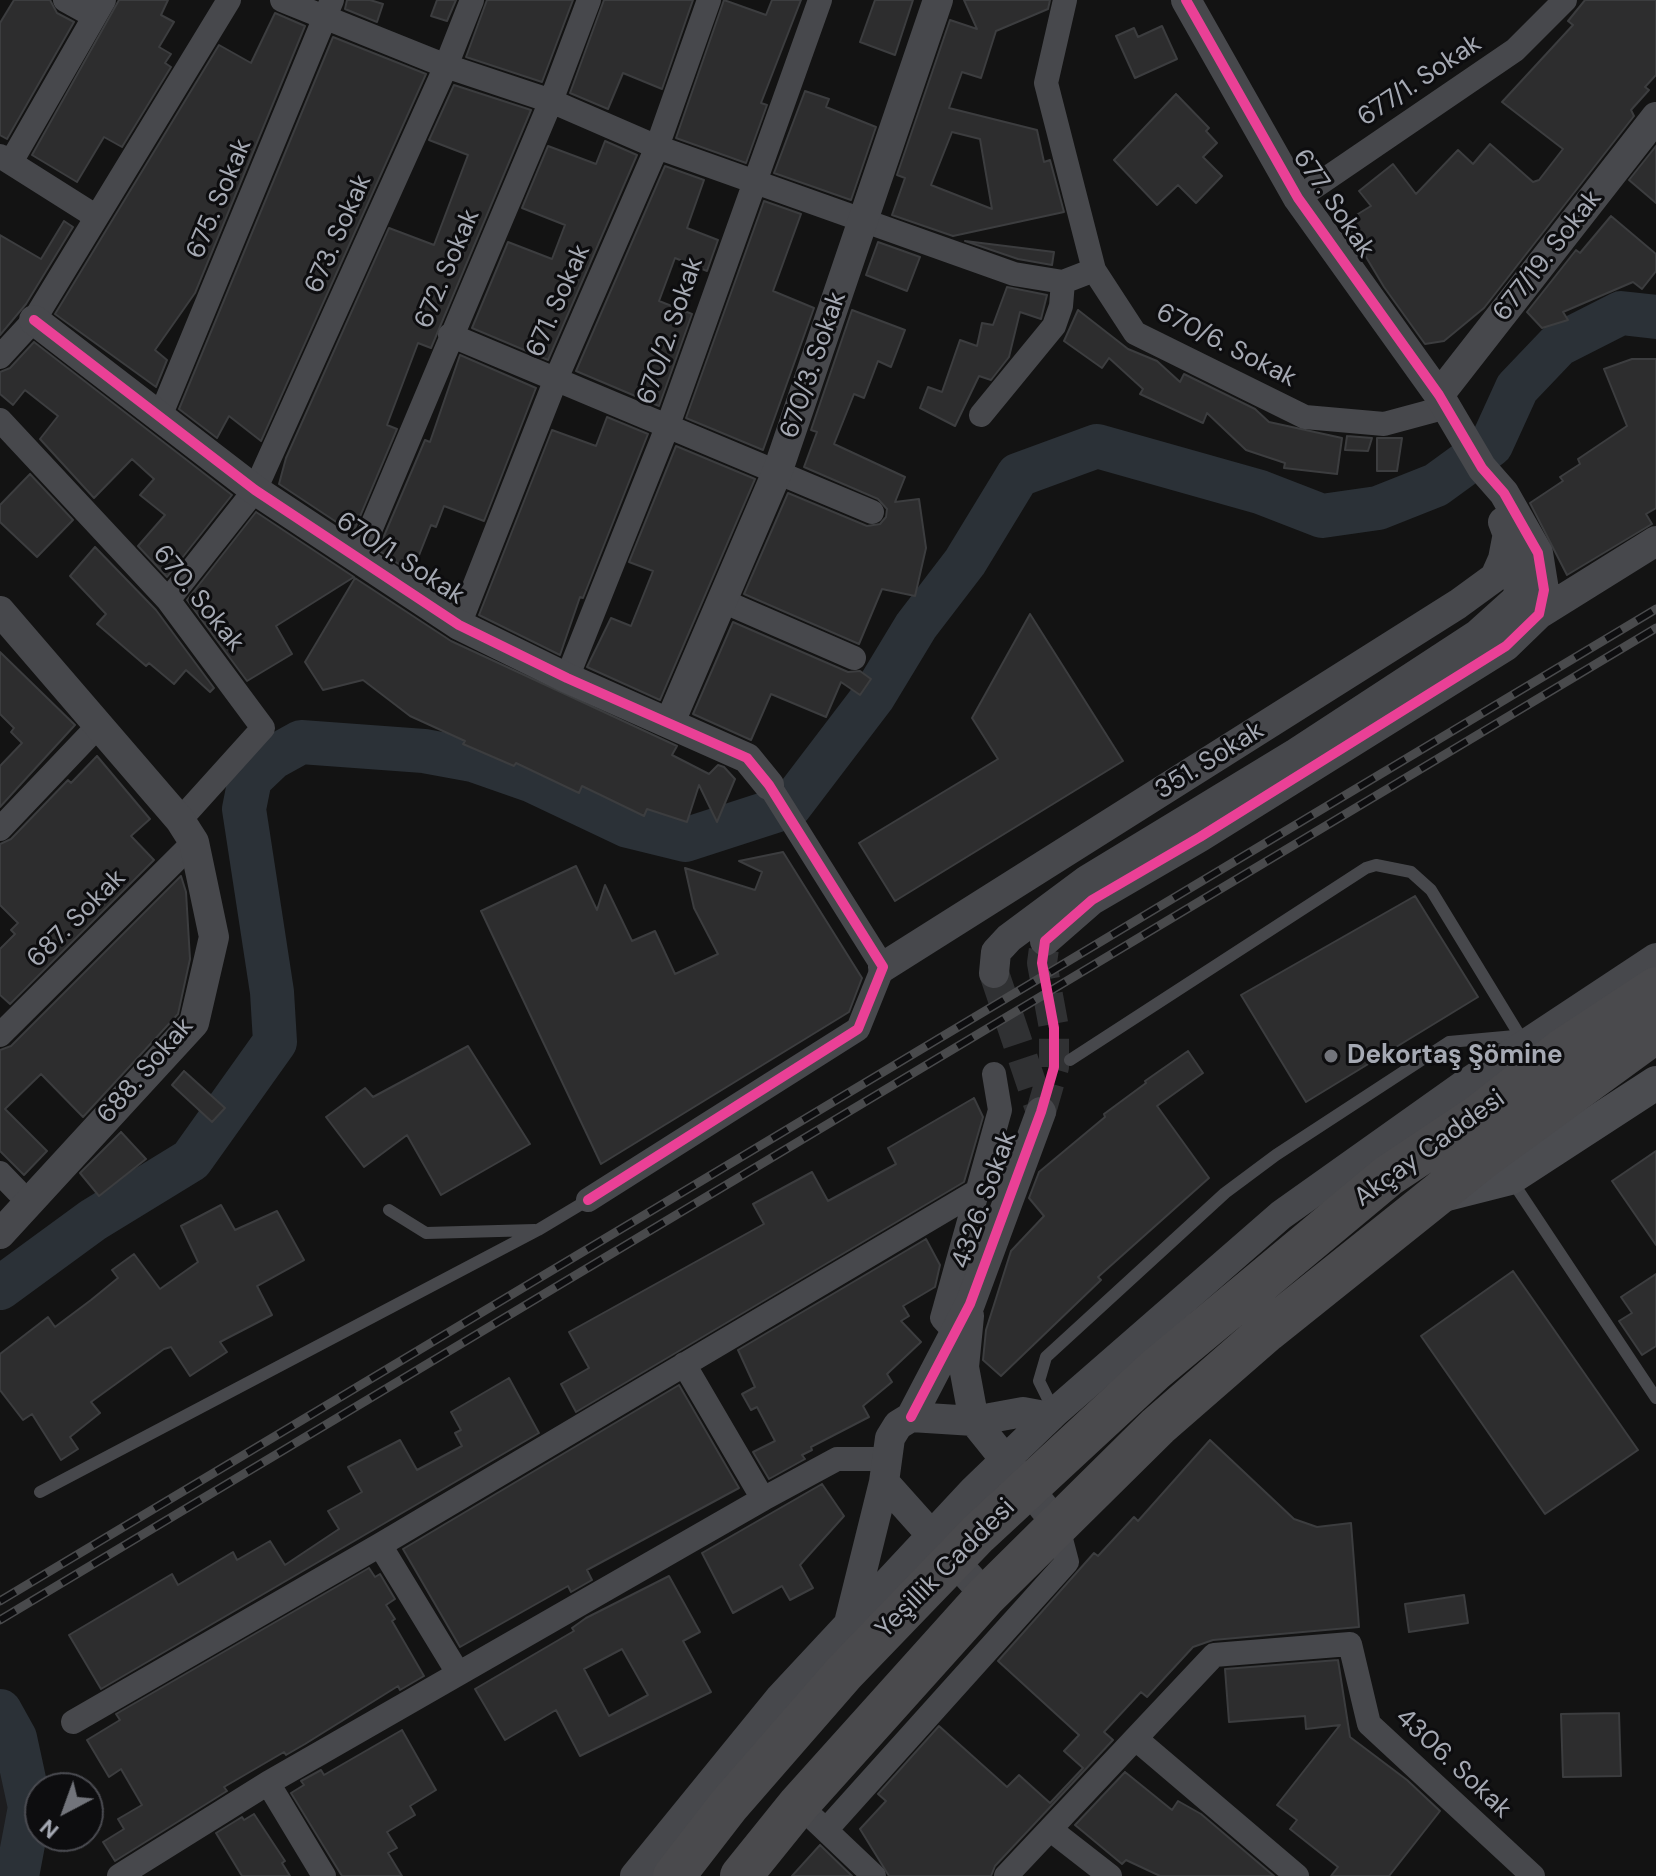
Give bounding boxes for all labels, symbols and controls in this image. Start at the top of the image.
street label: 677/1. Sokak [1352,28,1488,134]
street label: 675. Sokak [181,134,259,264]
street label: 677. Sokak [1285,144,1381,264]
street label: 673. Sokak [299,170,379,298]
street label: 677/19. Sokak [1487,184,1609,328]
street label: 672. Sokak [409,205,487,333]
street label: 671. Sokak [520,240,598,362]
street label: 670/2. Sokak [631,253,711,409]
street label: 670/3. Sokak [774,287,854,443]
street label: 670/6. Sokak [1151,297,1301,395]
street label: 670/1. Sokak [330,506,470,612]
street label: 670. Sokak [145,539,251,659]
street label: 351. Sokak [1150,715,1270,807]
street label: 687. Sokak [21,863,133,975]
street label: 688. Sokak [91,1011,201,1131]
place label: Dekortaş Şömine [1347,1040,1563,1072]
marker: Dekortaş Şömine [1322,1047,1340,1065]
street label: Akçay Caddesi [1348,1084,1512,1214]
street label: 4326. Sokak [946,1127,1024,1273]
street label: Yeşillik Caddesi [870,1493,1022,1645]
street label: 4306. Sokak [1389,1702,1517,1826]
north arrow [24,1772,104,1852]
text: N [34,1813,65,1845]

